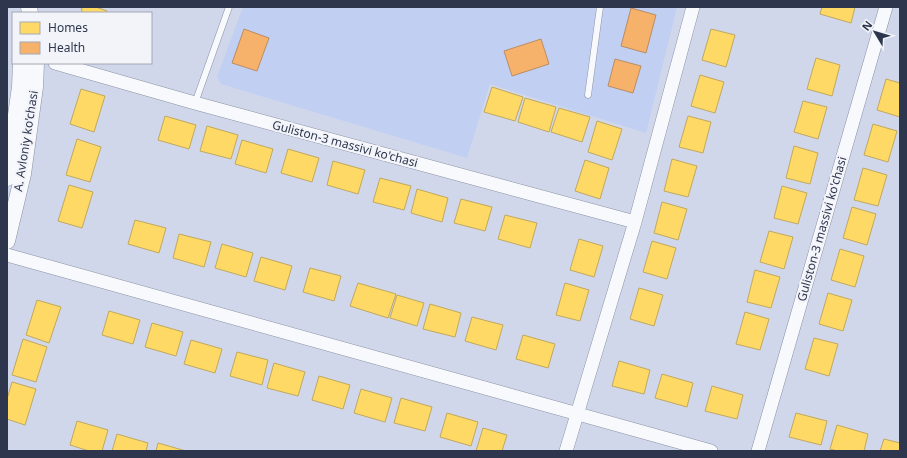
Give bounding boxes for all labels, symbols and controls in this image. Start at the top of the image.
legend [12,12,152,64]
north arrow [855,12,895,52]
text: N [858,17,875,34]
text: Homes [48,19,88,36]
text: Health [48,39,85,56]
street label: A. Avloniy ko'chasi [9,89,42,193]
street label: Guliston-3 massivi ko'chasi [270,116,420,171]
street label: Guliston-3 massivi ko'chasi [793,154,850,303]

